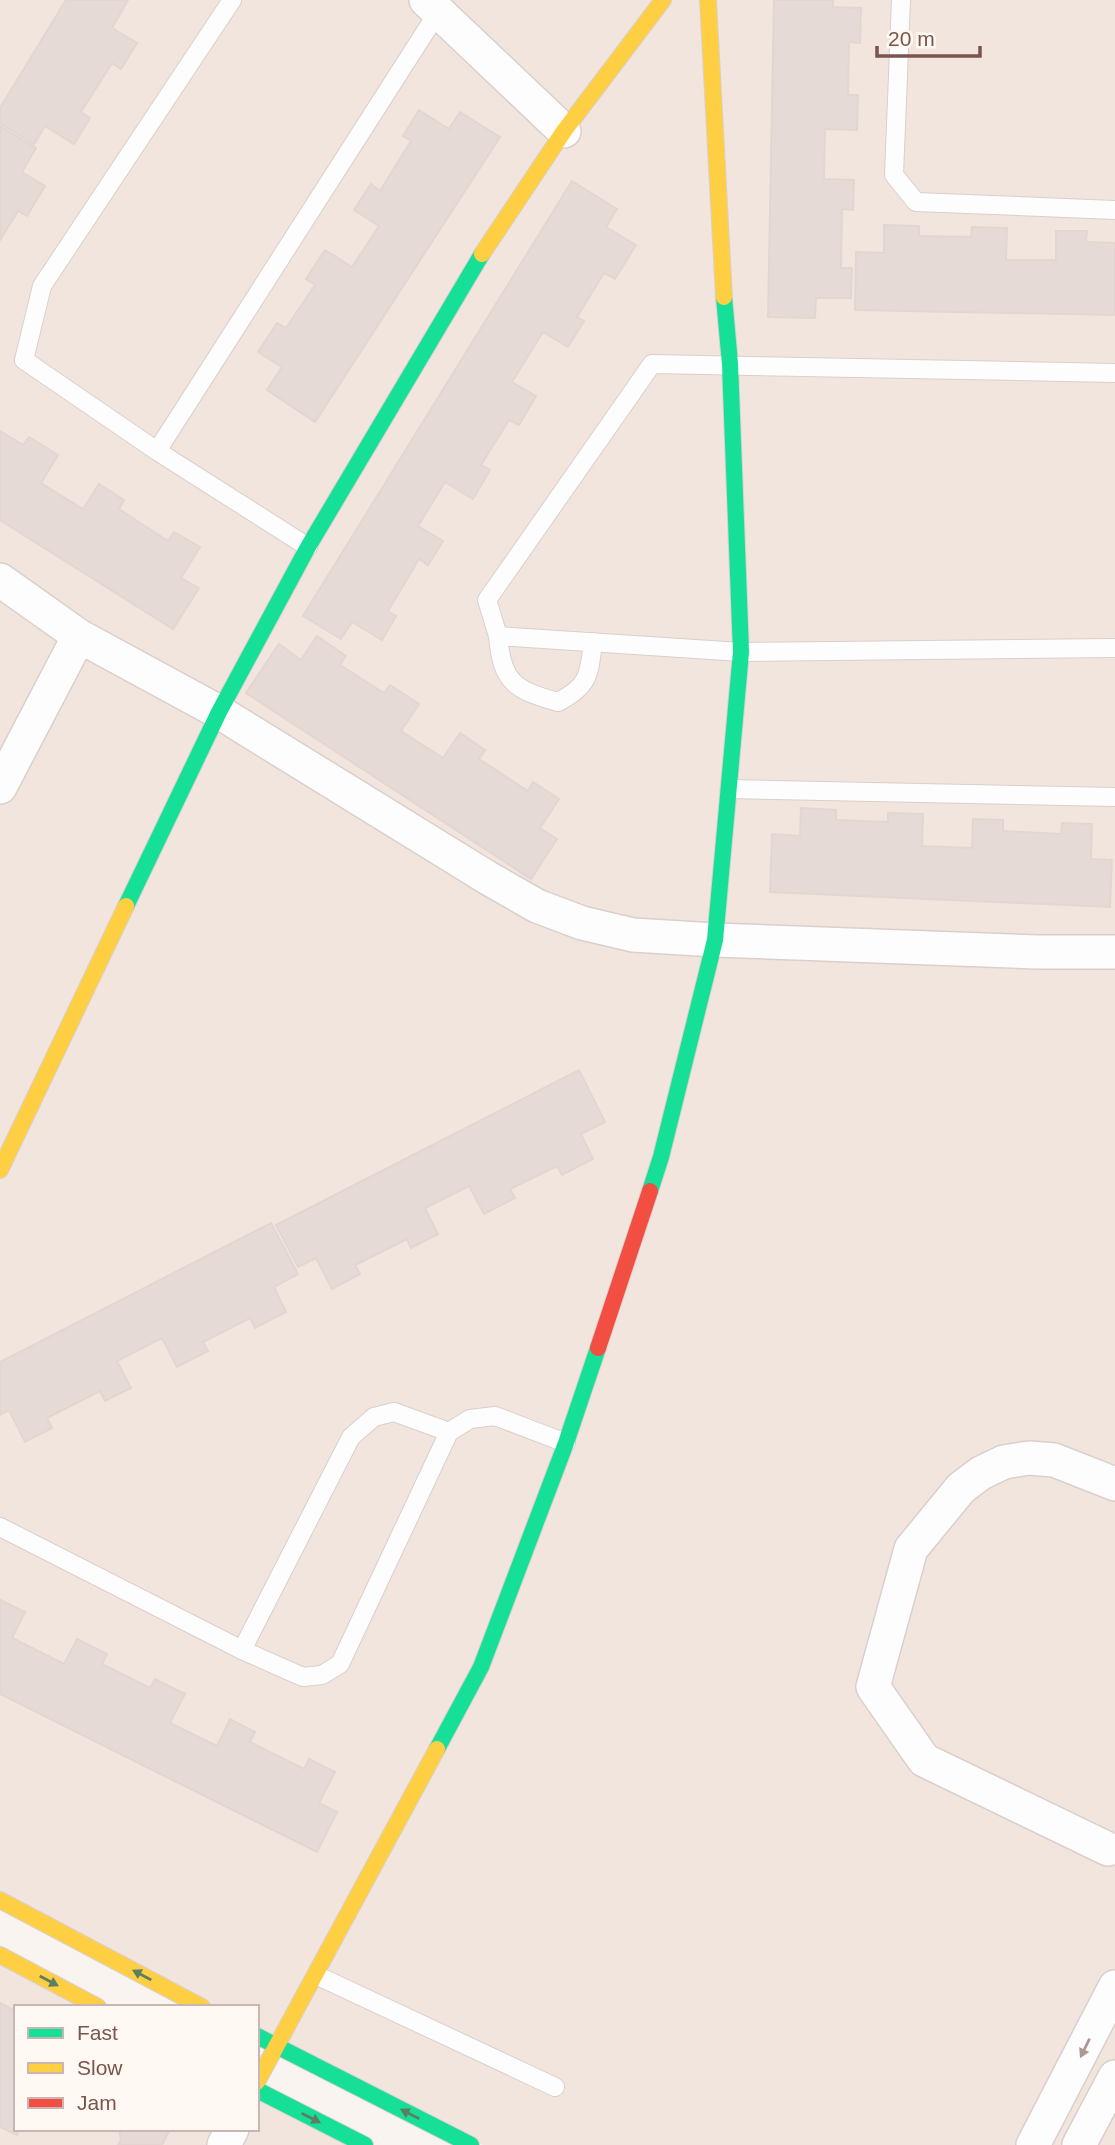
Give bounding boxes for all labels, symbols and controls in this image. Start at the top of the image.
scale bar [877,14,980,58]
text: 20 m [888,27,935,50]
one-way arrow [132,1969,152,1981]
one-way arrow [39,1975,59,1987]
legend [14,2005,259,2131]
text: Fast [77,2021,118,2044]
one-way arrow [1079,2038,1090,2058]
text: Slow [77,2056,123,2079]
text: Jam [77,2091,117,2114]
one-way arrow [400,2108,420,2120]
one-way arrow [301,2112,321,2123]

